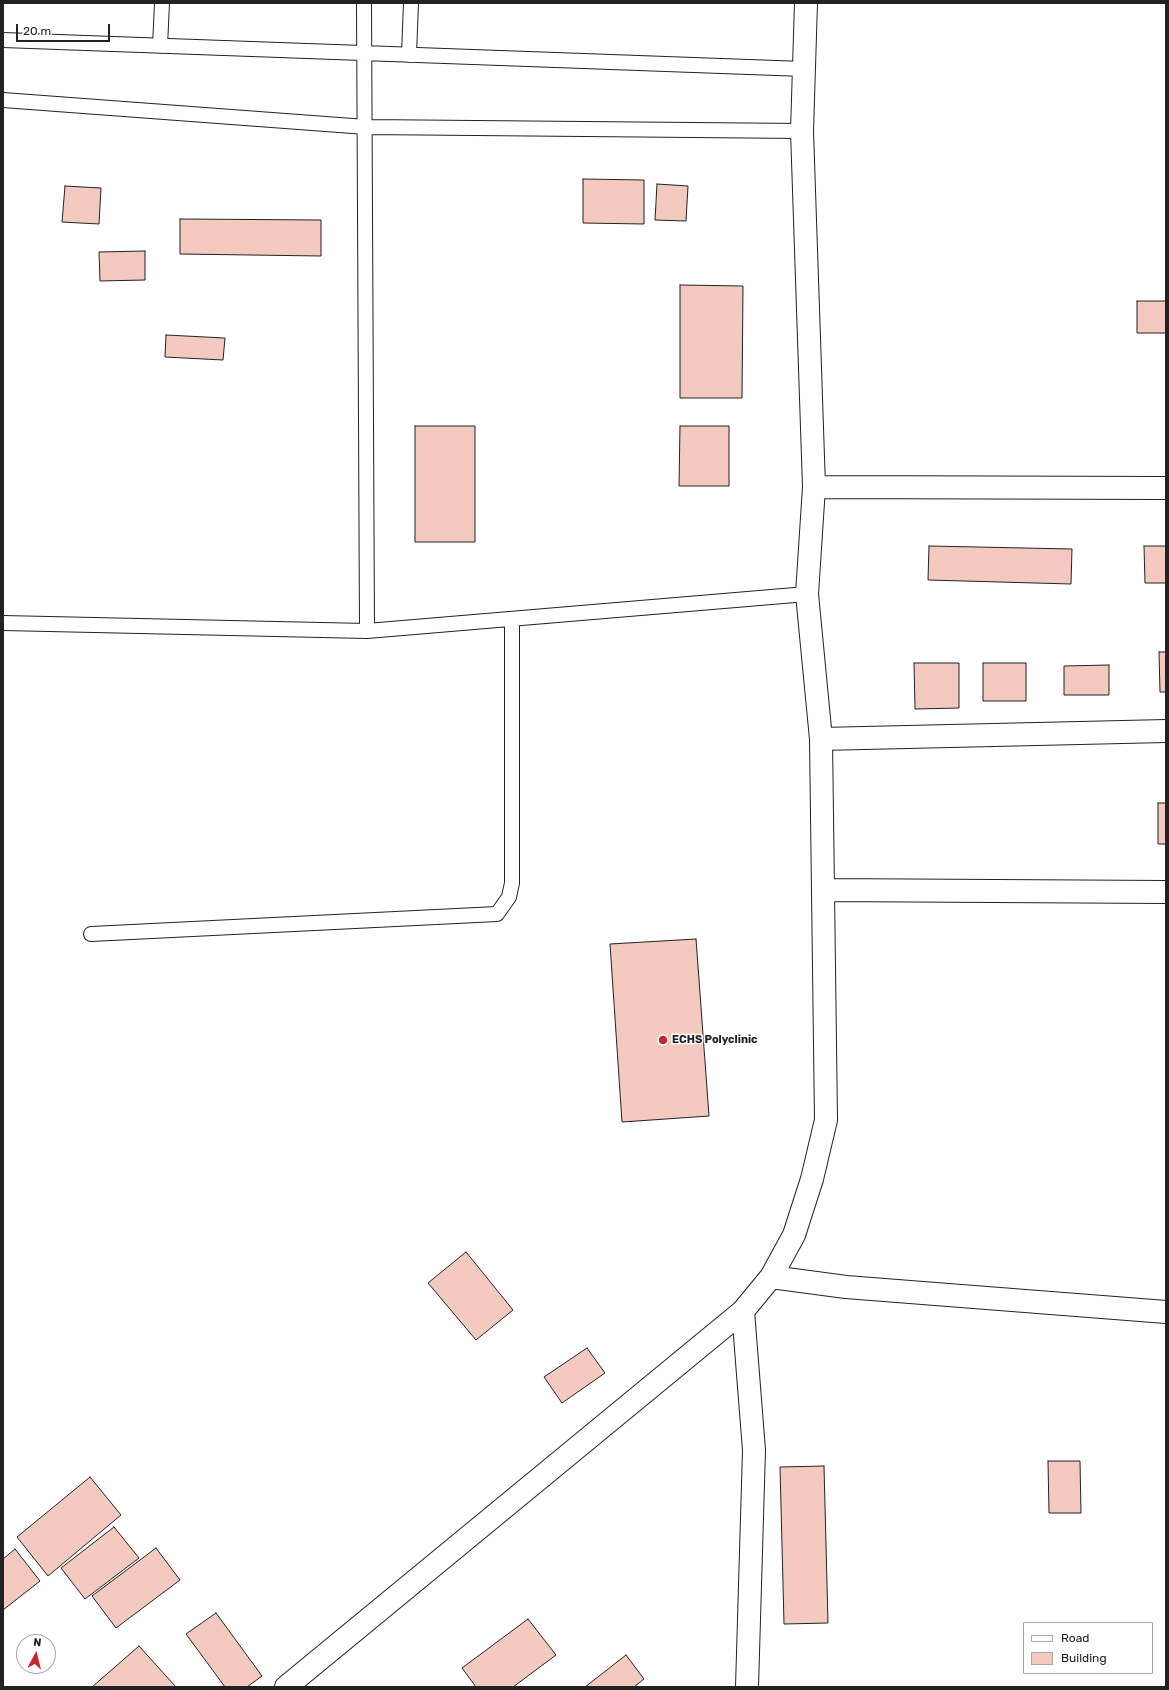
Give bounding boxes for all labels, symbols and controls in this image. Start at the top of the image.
scale bar [18,16,112,42]
text: 20 m [23,24,51,38]
place label: ECHS Polyclinic [672,1033,758,1047]
marker: ECHS Polyclinic [657,1034,669,1046]
legend [1023,1622,1153,1674]
text: Road [1061,1631,1089,1645]
north arrow [16,1634,56,1674]
text: N [33,1636,42,1650]
text: Building [1061,1651,1107,1665]

